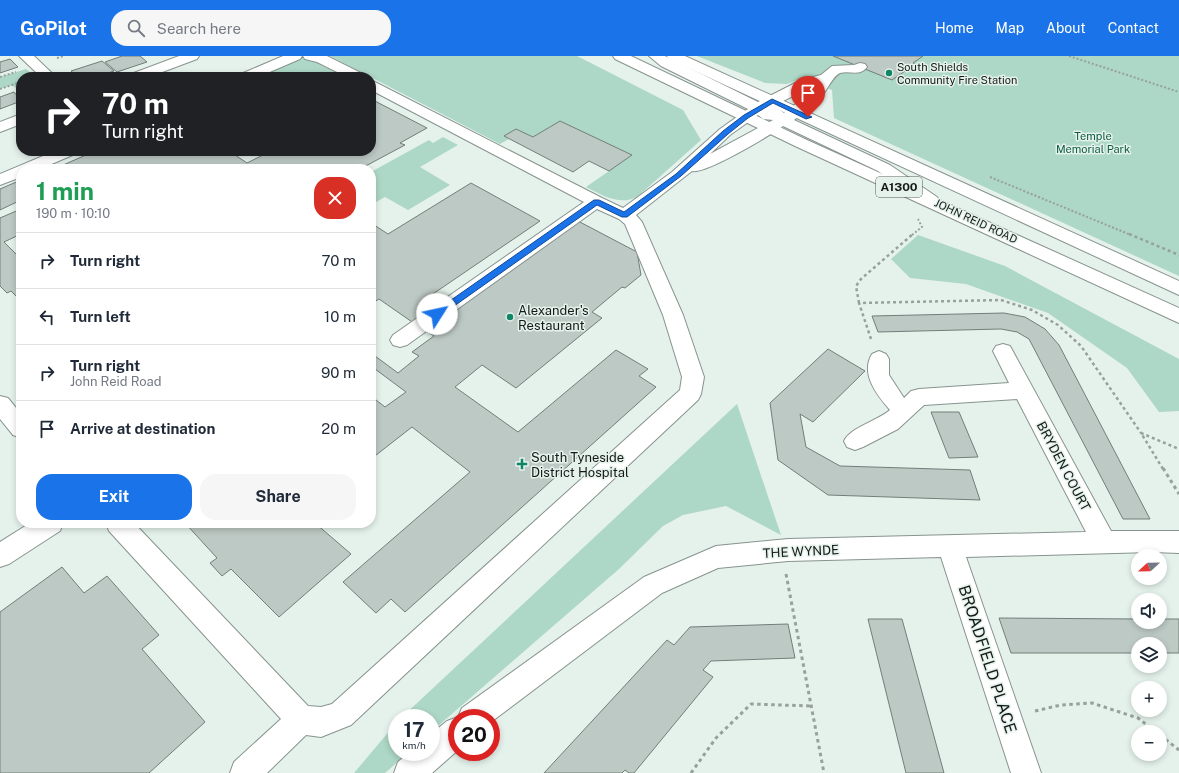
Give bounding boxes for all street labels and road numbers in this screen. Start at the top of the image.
road number: A1300 [876,177,922,197]
street label: JOHN REID ROAD [933,197,1020,246]
street label: BRYDEN COURT [1034,419,1094,514]
street label: THE WYNDE [762,542,840,561]
street label: BROADFIELD PLACE [955,583,1020,736]

